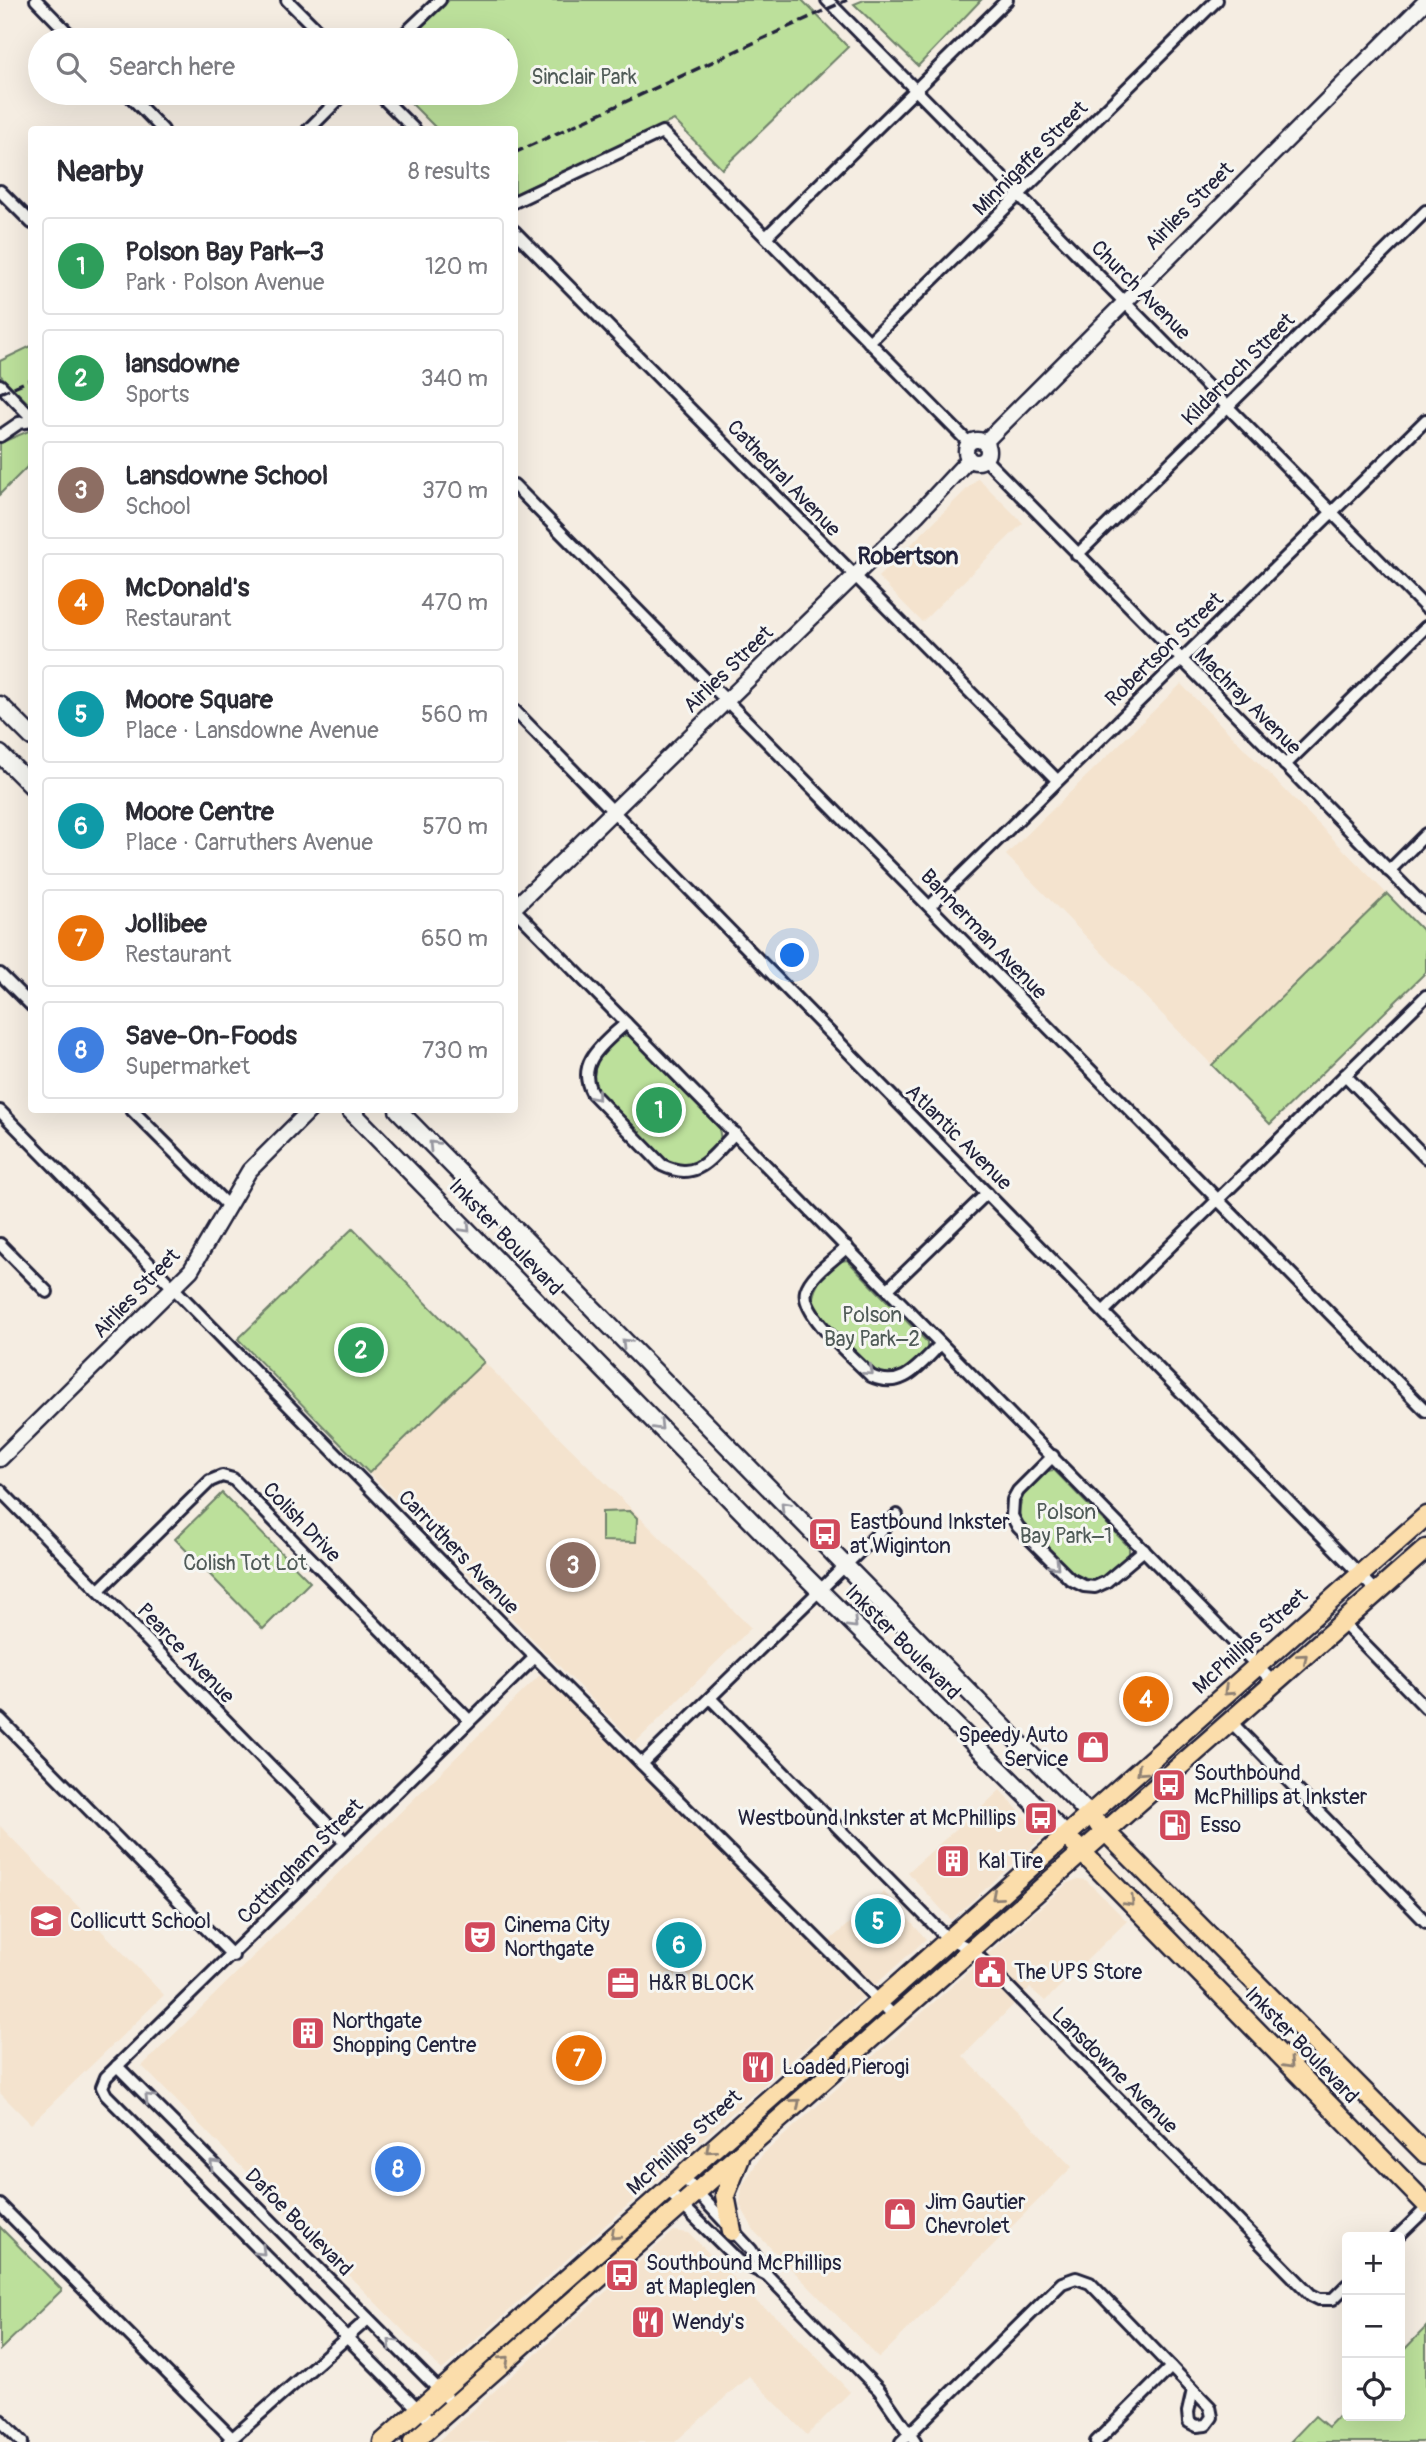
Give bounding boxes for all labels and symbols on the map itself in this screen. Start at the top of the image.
park label: Sinclair Park [531,64,637,91]
street label: Minnigaffe Street [967,95,1094,222]
street label: Airlies Street [1139,156,1240,257]
street label: Church Avenue [1085,235,1197,346]
street label: Kildarroch Street [1176,307,1301,432]
street label: Cathedral Avenue [721,414,847,543]
district label: Robertson [857,542,959,571]
street label: Robertson Street [1100,586,1229,713]
street label: Airlies Street [678,619,779,719]
street label: Machray Avenue [1188,642,1307,761]
street label: Bannerman Avenue [914,863,1053,1006]
your location [775,938,809,972]
street label: Atlantic Avenue [900,1078,1018,1197]
pin: 1 [636,1084,682,1136]
one-way arrow [588,1088,600,1101]
one-way arrow [429,1140,442,1153]
street label: Inkster Boulevard [443,1173,568,1302]
one-way arrow [457,1220,470,1233]
street label: Airlies Street [87,1242,186,1344]
park label: Polson Bay Park–2 [824,1302,920,1353]
pin: 2 [338,1324,384,1376]
one-way arrow [622,1338,635,1351]
one-way arrow [860,1363,873,1375]
one-way arrow [651,1418,664,1431]
street label: Colish Drive [257,1476,347,1569]
street label: Carruthers Avenue [392,1484,525,1621]
park label: Polson Bay Park–1 [1020,1499,1112,1550]
one-way arrow [781,1501,794,1514]
place label: Eastbound Inkster at Wiginton [850,1509,1010,1560]
bus stop icon: Eastbound Inkster at Wiginton [806,1515,844,1553]
pin: 3 [550,1539,596,1591]
park label: Colish Tot Lot [183,1550,307,1577]
one-way arrow [1047,1556,1060,1569]
street label: Inkster Boulevard [839,1579,966,1706]
street label: McPhillips Street [1187,1582,1314,1700]
street label: Pearce Avenue [131,1597,241,1710]
one-way arrow [844,1615,857,1628]
one-way arrow [1294,1654,1307,1666]
pin: 4 [1123,1673,1169,1725]
one-way arrow [1223,1683,1236,1695]
place label: Speedy Auto Service [958,1722,1069,1773]
shop icon: Speedy Auto Service [1074,1728,1112,1766]
place label: Southbound McPhillips at Inkster [1194,1760,1368,1811]
one-way arrow [1136,1762,1149,1775]
bus stop icon: Southbound McPhillips at Inkster [1150,1766,1188,1804]
street label: Cottingham Street [232,1792,369,1930]
bus stop icon: Westbound Inkster at McPhillips [1022,1799,1060,1837]
place label: Westbound Inkster at McPhillips [738,1805,1017,1832]
fuel station icon: Esso [1156,1806,1194,1844]
place label: Esso [1200,1812,1241,1839]
building icon: Kal Tire [934,1842,972,1880]
place label: Kal Tire [978,1848,1043,1875]
one-way arrow [992,1888,1005,1900]
one-way arrow [1121,1894,1134,1907]
pin: 5 [855,1895,901,1947]
school or university icon: Collicutt School [27,1902,65,1940]
place label: Collicutt School [70,1908,211,1935]
place label: Cinema City Northgate [504,1912,610,1963]
theatre icon: Cinema City Northgate [461,1918,499,1956]
pin: 6 [656,1919,702,1971]
public building icon: The UPS Store [971,1953,1009,1991]
place label: The UPS Store [1014,1959,1143,1986]
office icon: H&R BLOCK [604,1964,642,2002]
place label: H&R BLOCK [648,1970,754,1997]
street label: Inkster Boulevard [1239,1981,1364,2110]
street label: Lansdowne Avenue [1046,2001,1184,2140]
place label: Northgate Shopping Centre [332,2008,477,2059]
building icon: Northgate Shopping Centre [289,2014,327,2052]
pin: 7 [556,2032,602,2084]
restaurant icon: Loaded Pierogi [739,2048,777,2086]
place label: Loaded Pierogi [782,2054,909,2081]
one-way arrow [1280,2056,1293,2069]
street label: McPhillips Street [621,2083,748,2201]
one-way arrow [144,2093,157,2106]
one-way arrow [788,2099,801,2111]
one-way arrow [706,2141,719,2153]
pin: 8 [375,2143,421,2195]
one-way arrow [210,2159,223,2172]
street label: Dafoe Boulevard [239,2163,358,2282]
place label: Jim Gautier Chevrolet [925,2189,1026,2240]
shop icon: Jim Gautier Chevrolet [881,2195,919,2233]
one-way arrow [610,2227,623,2239]
one-way arrow [252,2243,265,2256]
place label: Southbound McPhillips at Mapleglen [646,2250,842,2301]
bus stop icon: Southbound McPhillips at Mapleglen [603,2256,641,2294]
restaurant icon: Wendy's [629,2303,667,2341]
place label: Wendy's [672,2309,745,2336]
one-way arrow [387,2338,400,2351]
one-way arrow [497,2356,510,2368]

